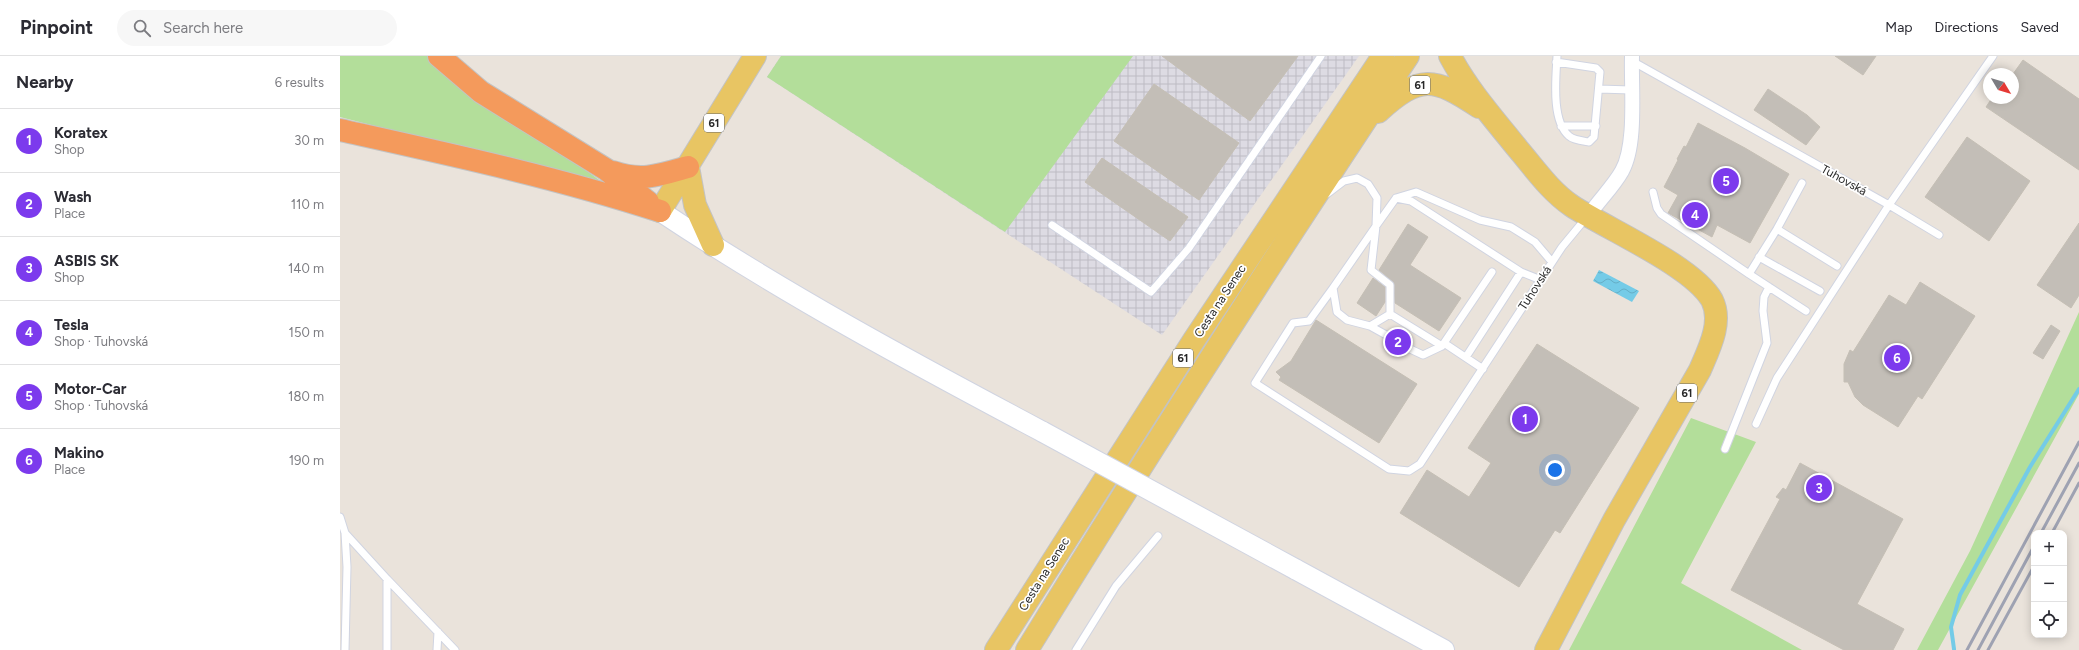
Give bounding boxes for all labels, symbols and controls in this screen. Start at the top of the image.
search box [117,10,397,46]
text: Pinpoint [20,16,93,39]
icon: search [131,17,153,39]
text: Search here [163,19,243,37]
text: Map [1885,19,1913,36]
text: Directions [1935,19,1998,36]
text: Saved [2020,19,2059,36]
north arrow [1983,68,2019,104]
text: Nearby [16,72,74,92]
text: 6 results [275,75,324,90]
road number: 61 [1410,76,1430,94]
road number: 61 [704,114,724,132]
text: Koratex [54,124,108,142]
text: 1 [26,133,32,148]
text: 30 m [294,133,324,148]
text: Shop [54,142,84,157]
street label: Tuhovská [1819,162,1869,198]
pin: 5 [1713,166,1739,196]
text: Wash [54,188,92,206]
text: 2 [25,197,33,212]
text: 110 m [291,197,324,212]
pin: 4 [1682,200,1708,230]
text: Place [54,206,85,221]
text: ASBIS SK [54,252,119,270]
text: 3 [25,261,33,276]
text: 140 m [288,261,324,276]
street label: Cesta na Senec [1191,262,1249,340]
street label: Tuhovská [1516,263,1554,313]
text: Shop [54,270,84,285]
text: Tesla [54,316,89,334]
text: 4 [25,325,33,340]
text: 150 m [289,325,324,340]
pin: 2 [1385,327,1411,357]
text: Shop · Tuhovská [54,334,148,349]
pin: 6 [1884,343,1910,373]
road number: 61 [1173,349,1193,367]
text: Motor-Car [54,380,127,398]
road number: 61 [1677,384,1697,402]
text: 5 [25,389,33,404]
text: 180 m [288,389,324,404]
text: Shop · Tuhovská [54,398,148,413]
pin: 1 [1512,404,1538,434]
text: Makino [54,444,104,462]
text: 6 [25,453,33,468]
text: 190 m [289,453,324,468]
your location [1545,460,1565,480]
text: Place [54,462,85,477]
pin: 3 [1806,473,1832,503]
map controls [2031,530,2067,638]
button: + [2031,530,2067,566]
street label: Cesta na Senec [1016,534,1072,613]
button: − [2031,566,2067,602]
button: locate [2031,602,2067,638]

